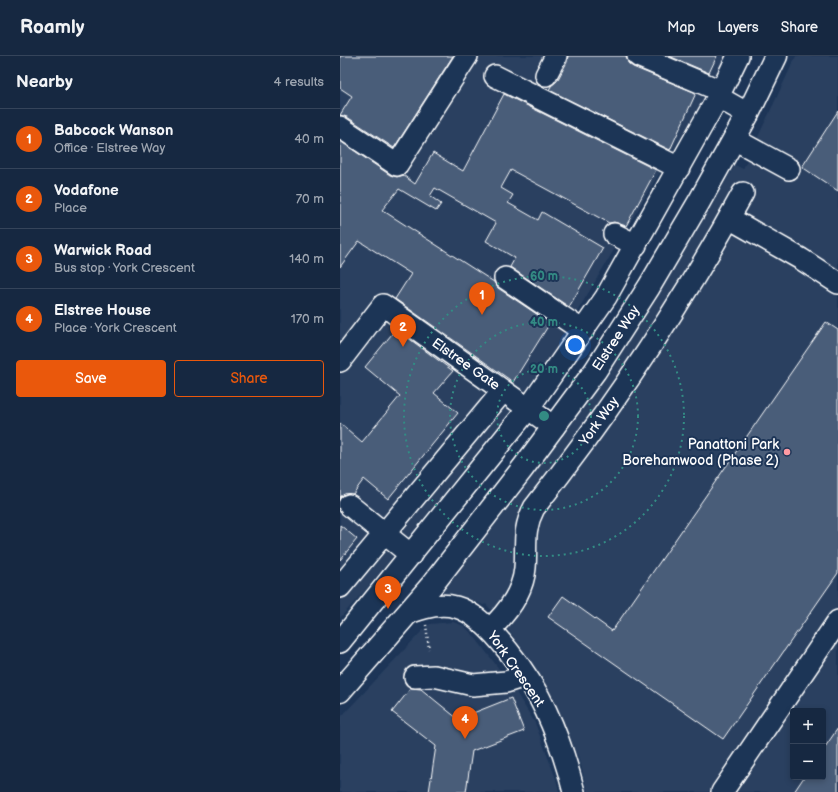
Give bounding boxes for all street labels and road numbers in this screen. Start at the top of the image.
street label: Elstree Way [589,302,644,374]
street label: Elstree Gate [429,334,503,394]
street label: York Way [575,393,623,450]
street label: York Crescent [483,627,549,711]

